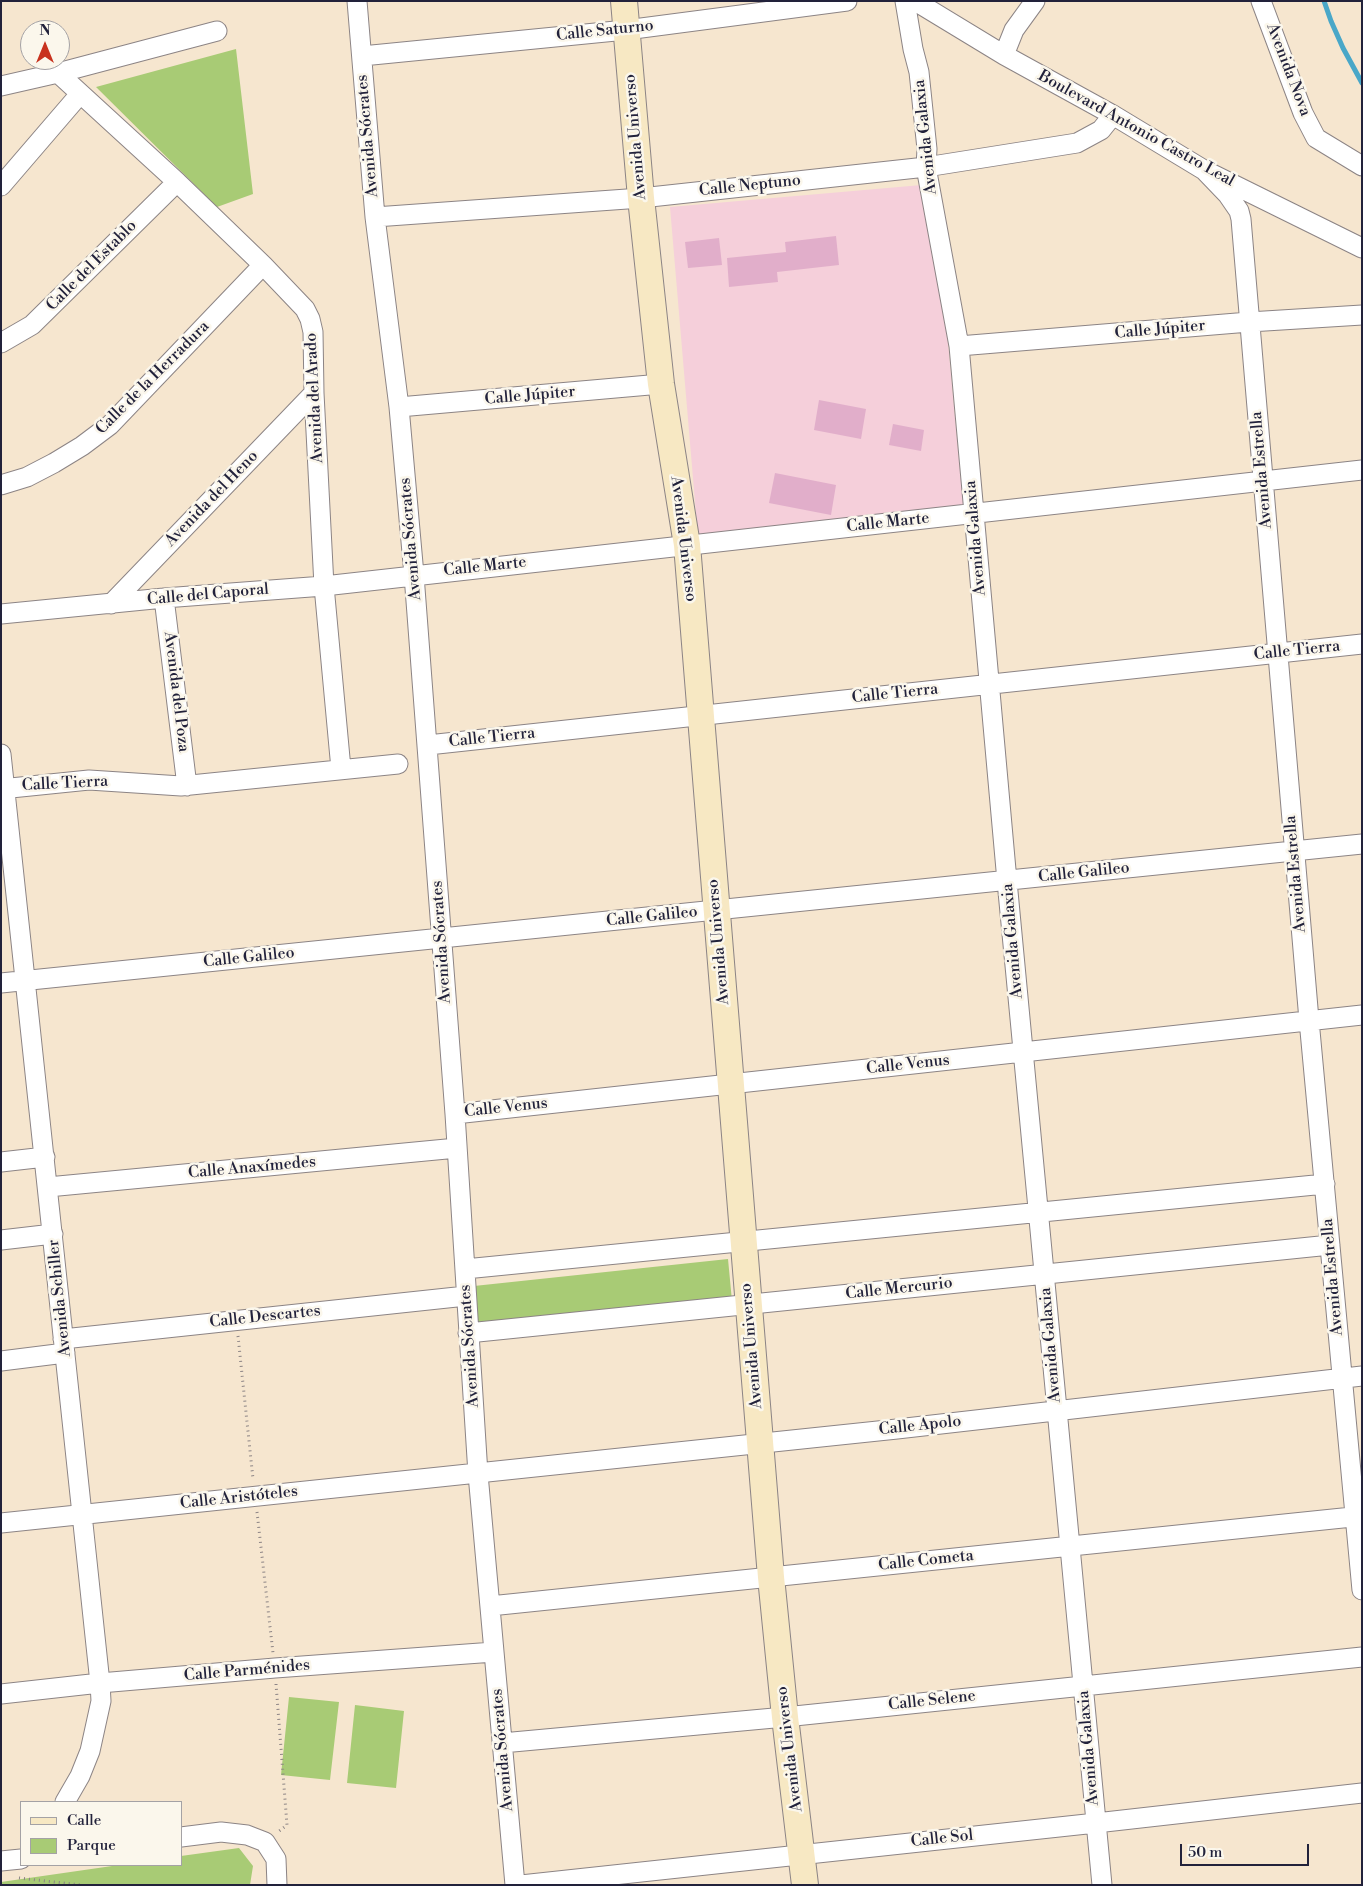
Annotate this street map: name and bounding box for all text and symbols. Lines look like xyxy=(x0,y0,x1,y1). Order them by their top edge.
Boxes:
street label: Calle Saturno xyxy=(555,16,655,46)
north arrow xyxy=(20,20,70,70)
street label: Avenida Nova xyxy=(1262,21,1314,119)
text: N xyxy=(39,22,51,40)
street label: Boulevard Antonio Castro Leal xyxy=(1034,67,1238,191)
street label: Avenida Universo xyxy=(621,73,651,201)
street label: Avenida Sócrates xyxy=(353,74,383,198)
street label: Avenida Galaxia xyxy=(910,79,942,195)
street label: Calle Neptuno xyxy=(698,171,802,201)
street label: Calle del Establo xyxy=(43,217,141,315)
street label: Calle Júpiter xyxy=(1114,316,1206,344)
street label: Calle de la Herradura xyxy=(92,317,214,439)
street label: Avenida del Arado xyxy=(302,332,328,464)
street label: Calle Júpiter xyxy=(484,382,576,410)
street label: Avenida Estrella xyxy=(1247,411,1277,529)
street label: Avenida del Heno xyxy=(161,447,263,551)
street label: Avenida Universo xyxy=(666,475,700,603)
street label: Avenida Sócrates xyxy=(396,477,426,601)
street label: Avenida Galaxia xyxy=(961,480,991,596)
street label: Calle Marte xyxy=(846,509,930,537)
street label: Calle Marte xyxy=(443,553,527,581)
street label: Calle del Caporal xyxy=(146,580,270,610)
street label: Avenida del Poza xyxy=(159,631,193,753)
street label: Calle Tierra xyxy=(1253,637,1341,665)
street label: Calle Tierra xyxy=(851,680,939,708)
street label: Calle Tierra xyxy=(448,724,536,752)
street label: Calle Tierra xyxy=(21,772,109,796)
street label: Avenida Estrella xyxy=(1281,815,1311,933)
street label: Calle Galileo xyxy=(1037,859,1131,887)
street label: Avenida Universo xyxy=(704,878,734,1006)
street label: Avenida Sócrates xyxy=(428,880,456,1004)
street label: Avenida Galaxia xyxy=(998,883,1028,999)
street label: Calle Galileo xyxy=(605,903,699,931)
street label: Calle Galileo xyxy=(202,944,296,972)
street label: Calle Venus xyxy=(865,1051,951,1079)
street label: Calle Venus xyxy=(463,1094,549,1122)
street label: Calle Anaxímedes xyxy=(187,1153,317,1183)
street label: Avenida Estrella xyxy=(1318,1218,1348,1336)
street label: Avenida Schiller xyxy=(44,1238,76,1358)
street label: Calle Mercurio xyxy=(844,1274,954,1304)
street label: Avenida Universo xyxy=(737,1282,767,1410)
street label: Avenida Sócrates xyxy=(456,1284,484,1408)
street label: Avenida Galaxia xyxy=(1036,1287,1066,1403)
street label: Calle Descartes xyxy=(208,1302,322,1332)
street label: Calle Apolo xyxy=(878,1412,962,1440)
street label: Calle Aristóteles xyxy=(179,1482,299,1514)
street label: Calle Cometa xyxy=(877,1546,975,1576)
street label: Calle Parménides xyxy=(183,1656,311,1686)
street label: Avenida Universo xyxy=(773,1685,807,1813)
street label: Calle Selene xyxy=(887,1687,977,1715)
street label: Avenida Sócrates xyxy=(488,1688,518,1812)
street label: Avenida Galaxia xyxy=(1074,1690,1104,1806)
legend xyxy=(20,1801,182,1866)
text: Calle xyxy=(67,1811,101,1830)
street label: Calle Sol xyxy=(910,1826,974,1852)
scale bar xyxy=(1183,1834,1312,1866)
text: Parque xyxy=(67,1836,116,1855)
text: 50 m xyxy=(1188,1843,1222,1862)

